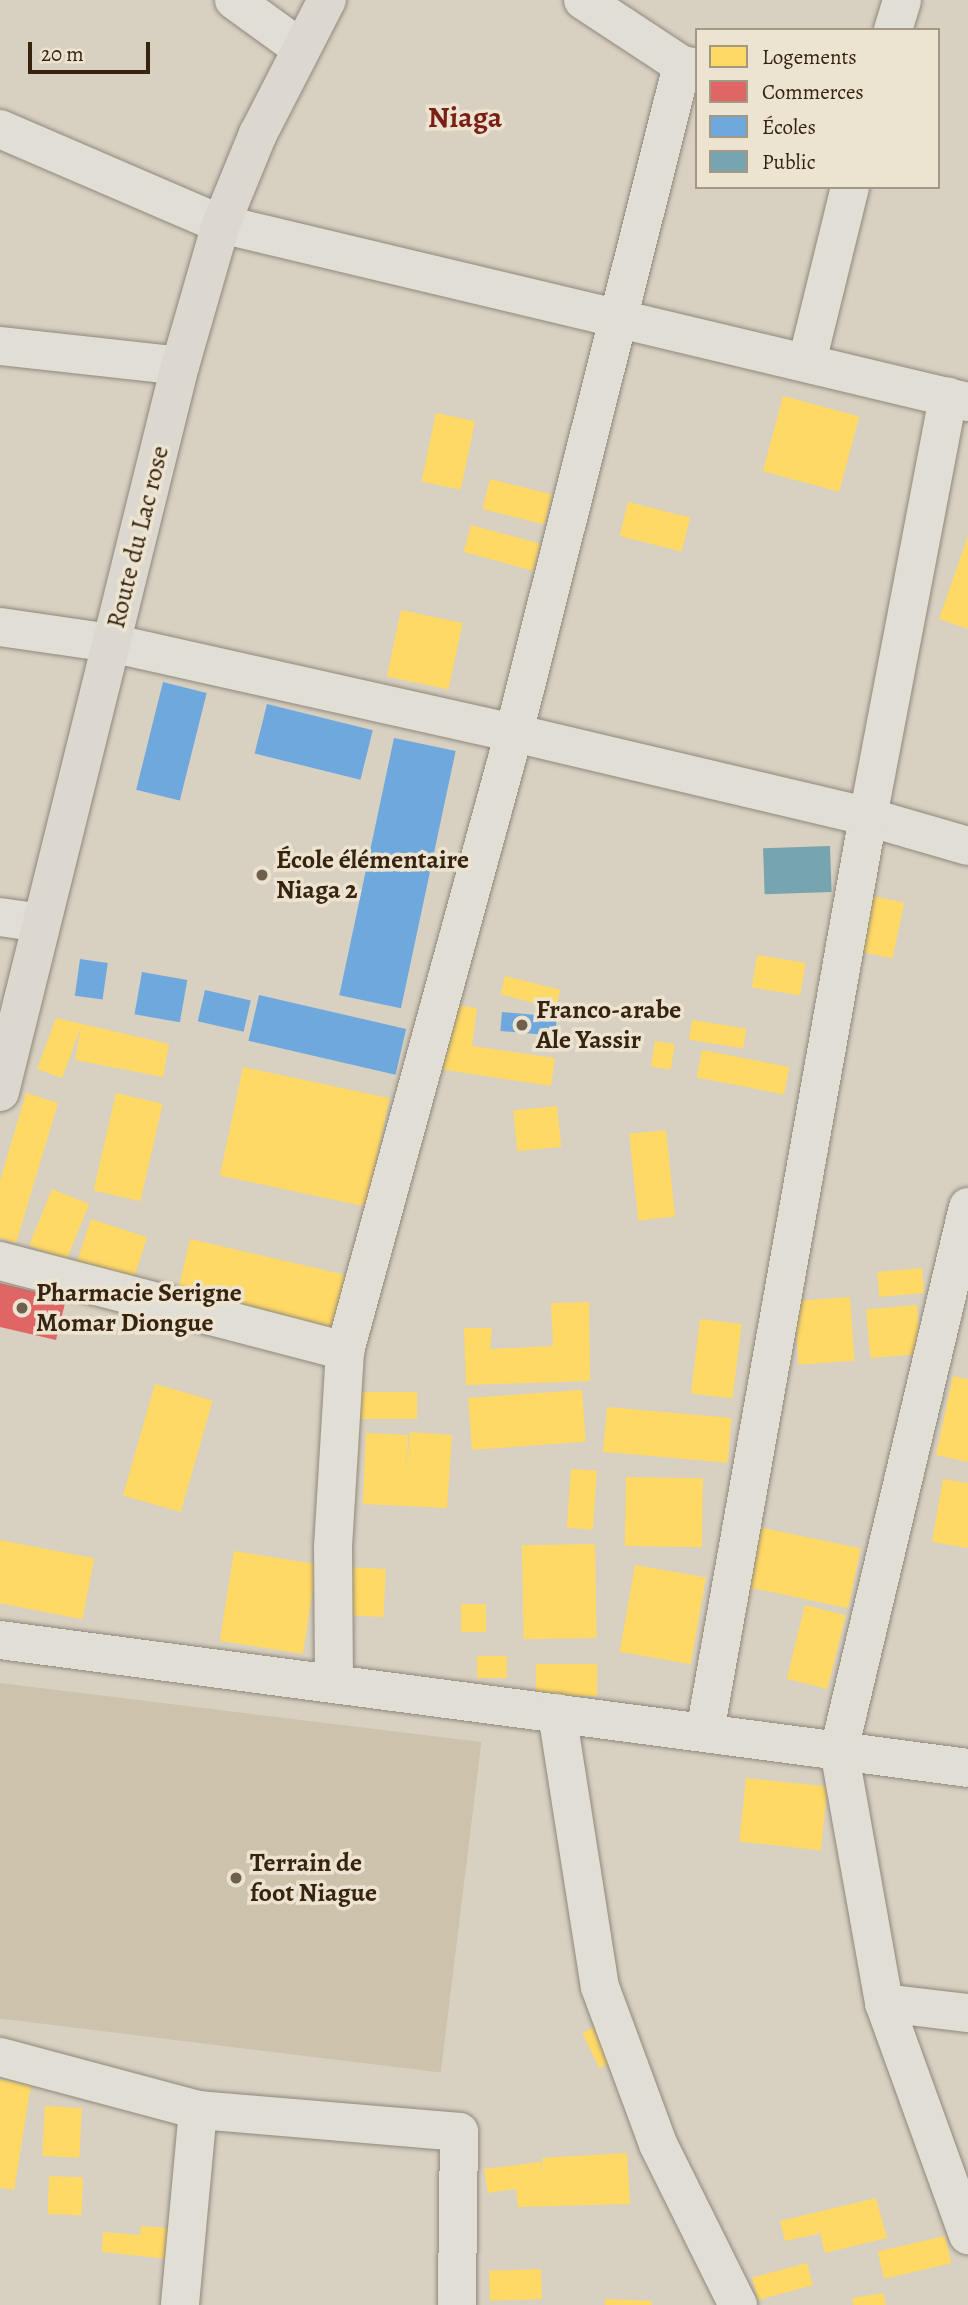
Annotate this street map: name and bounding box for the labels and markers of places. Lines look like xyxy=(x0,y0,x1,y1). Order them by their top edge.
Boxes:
place label: École élémentaire Niaga 2 xyxy=(276,844,469,906)
marker: École élémentaire Niaga 2 xyxy=(254,867,270,883)
place label: Franco-arabe Ale Yassir xyxy=(536,994,681,1056)
marker: Franco-arabe Ale Yassir xyxy=(514,1017,530,1033)
place label: Pharmacie Serigne Momar Diongue xyxy=(36,1277,242,1338)
marker: Pharmacie Serigne Momar Diongue xyxy=(14,1300,30,1316)
place label: Terrain de foot Niague xyxy=(250,1847,377,1909)
marker: Terrain de foot Niague xyxy=(228,1870,244,1886)

